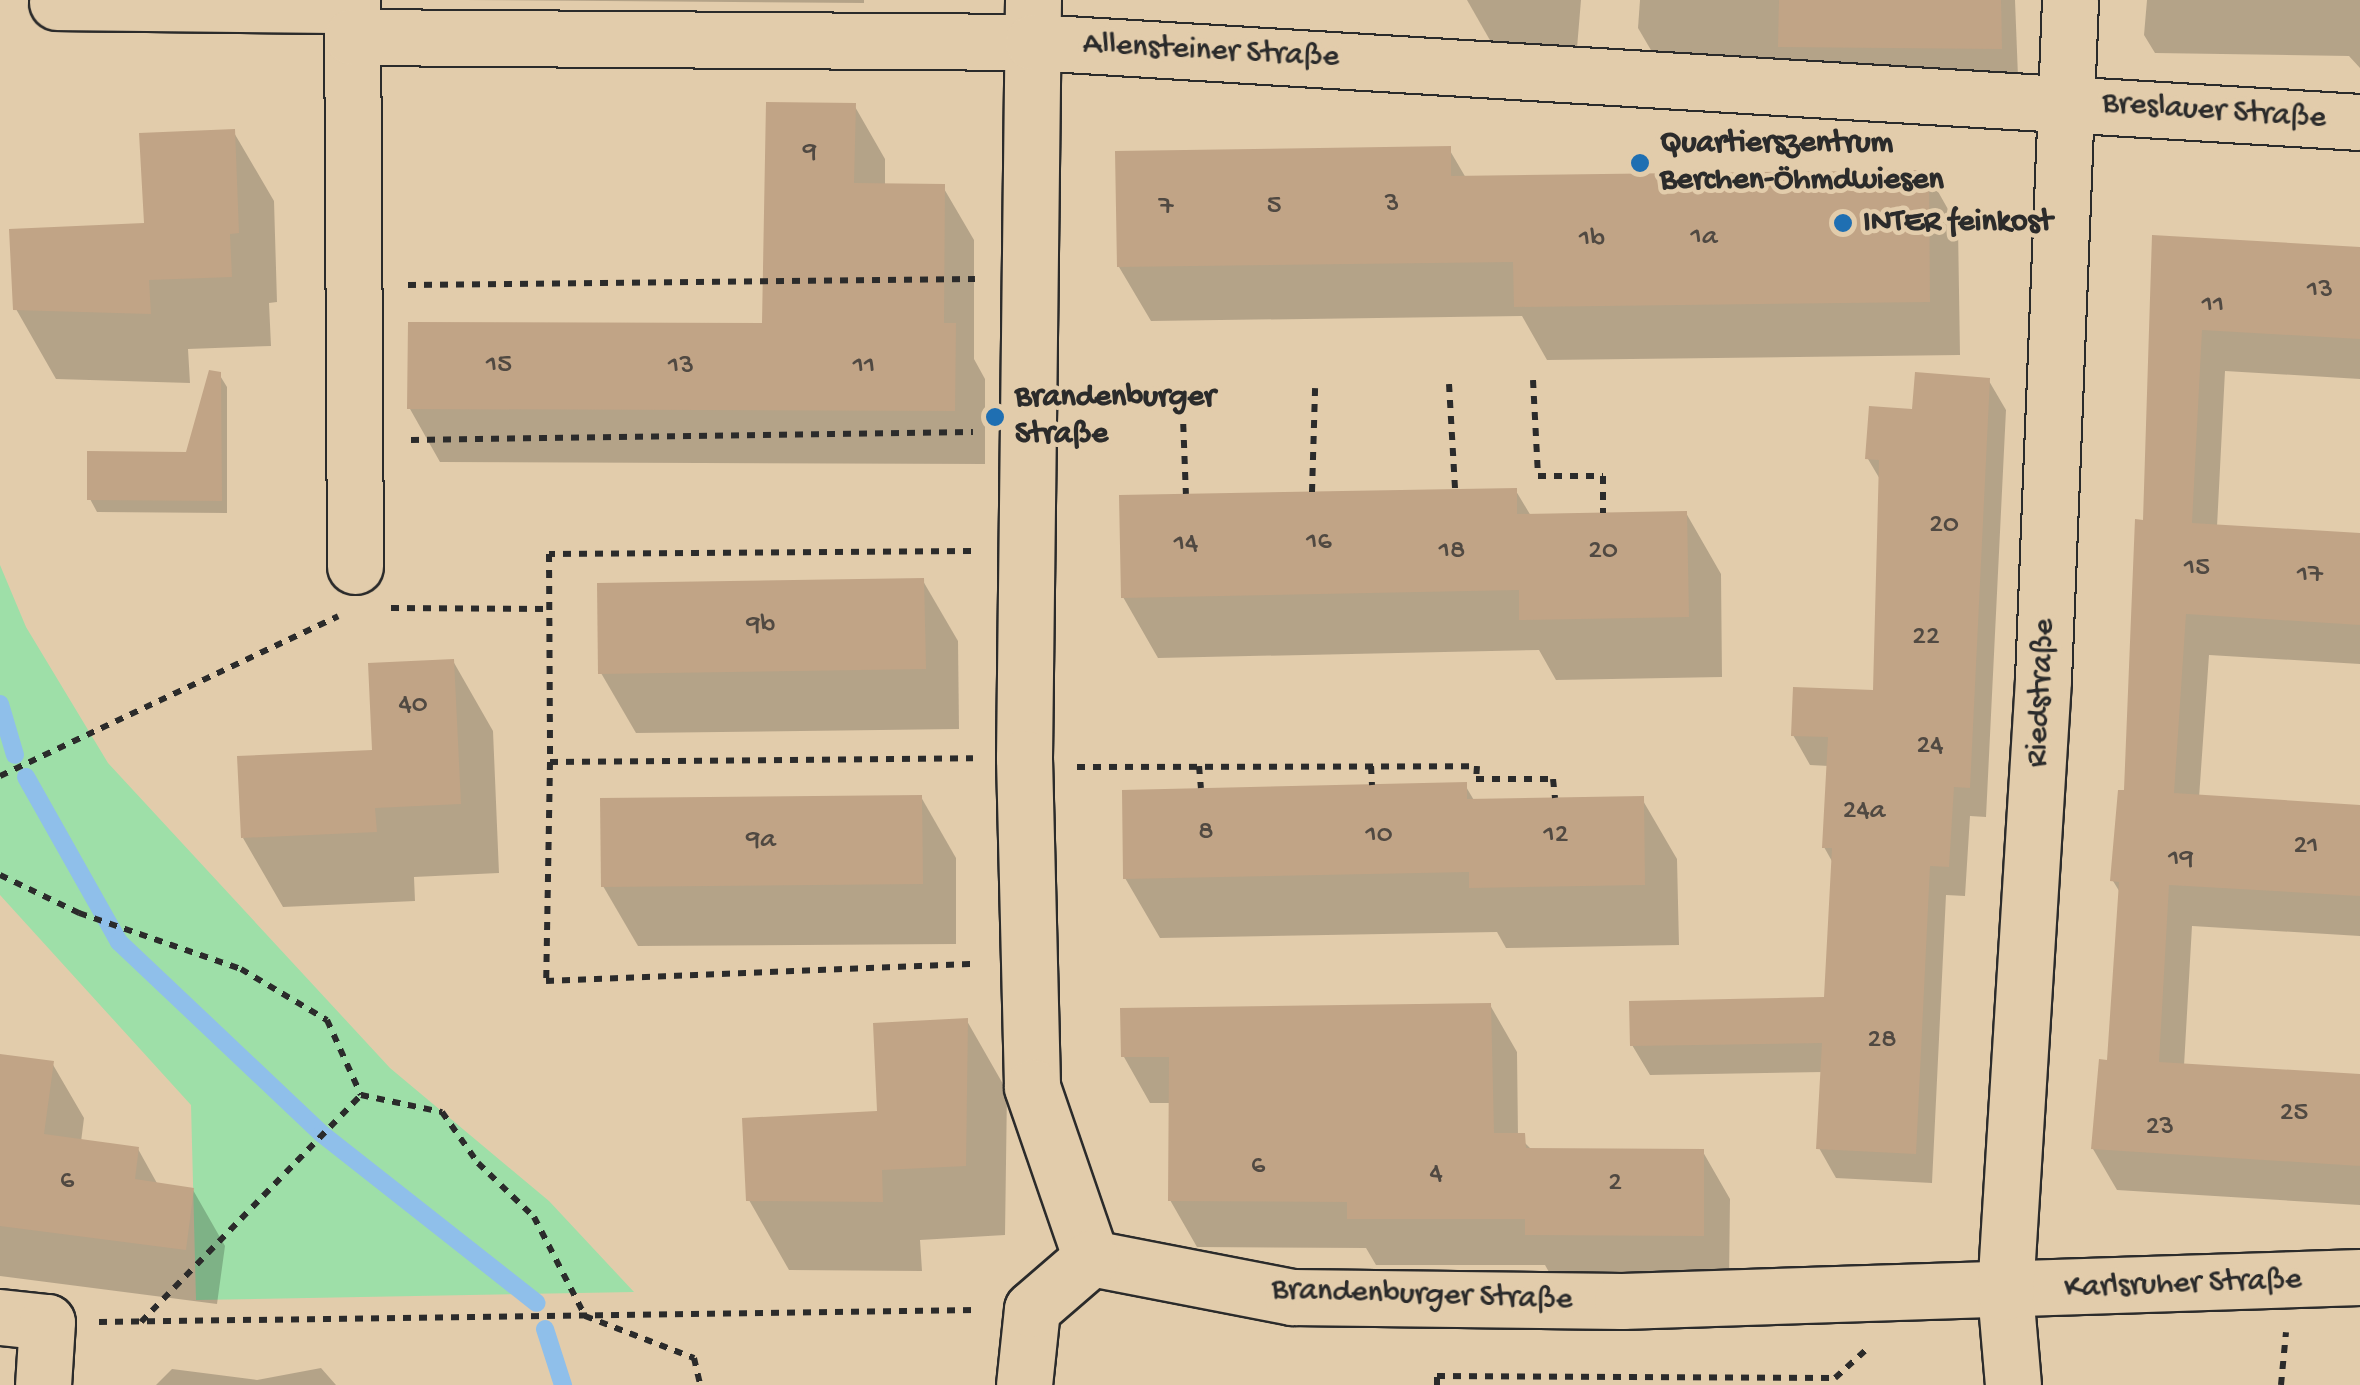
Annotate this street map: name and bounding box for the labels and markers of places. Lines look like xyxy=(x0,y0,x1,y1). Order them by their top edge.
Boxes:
place label: Quartierszentrum Berchen-Öhmdwiesen xyxy=(1660,126,1944,201)
marker: Quartierszentrum Berchen-Öhmdwiesen xyxy=(1629,152,1651,174)
place label: INTER feinkost xyxy=(1863,204,2052,242)
marker: INTER feinkost xyxy=(1832,212,1854,234)
place label: Brandenburger Straße xyxy=(1015,380,1215,455)
marker: Brandenburger Straße xyxy=(984,406,1006,428)

